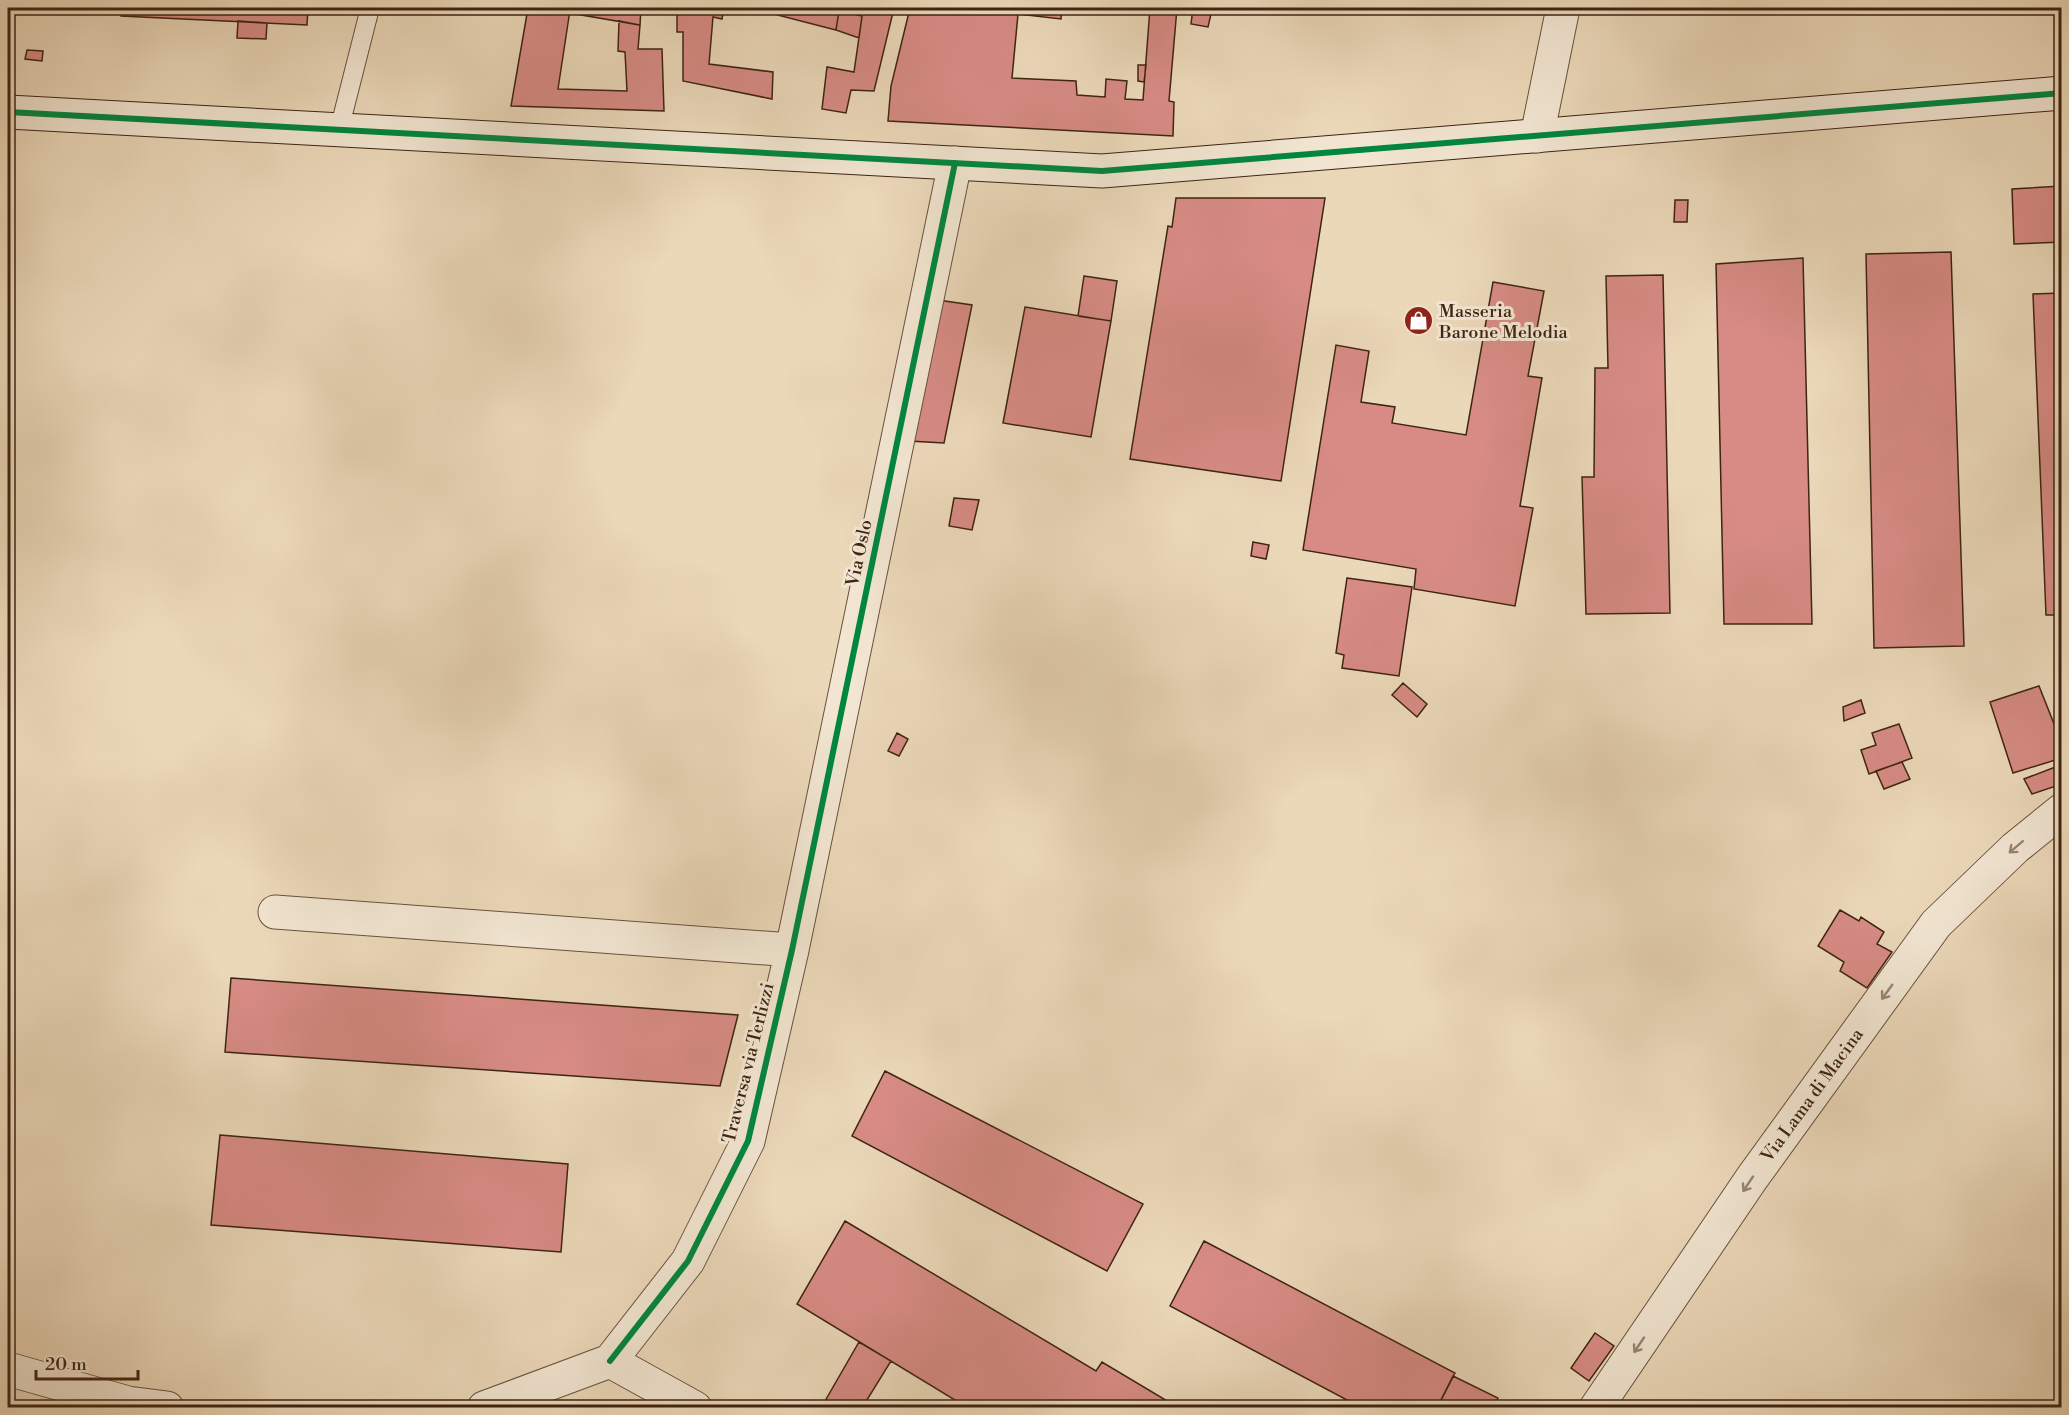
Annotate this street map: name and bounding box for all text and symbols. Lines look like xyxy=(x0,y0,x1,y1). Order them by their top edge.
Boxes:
place label: Masseria Barone Melodia xyxy=(1438,300,1569,344)
shop icon: Masseria Barone Melodia xyxy=(1402,305,1434,337)
street label: Via Oslo xyxy=(841,517,878,590)
one-way arrow xyxy=(2009,840,2024,854)
street label: Traversa via Terlizzi xyxy=(717,980,780,1146)
one-way arrow xyxy=(1881,983,1893,999)
street label: Via Lama di Macina xyxy=(1755,1023,1869,1168)
one-way arrow xyxy=(1742,1175,1754,1191)
one-way arrow xyxy=(1633,1337,1645,1353)
scale bar xyxy=(36,1343,138,1381)
text: 20 m xyxy=(45,1353,87,1376)

